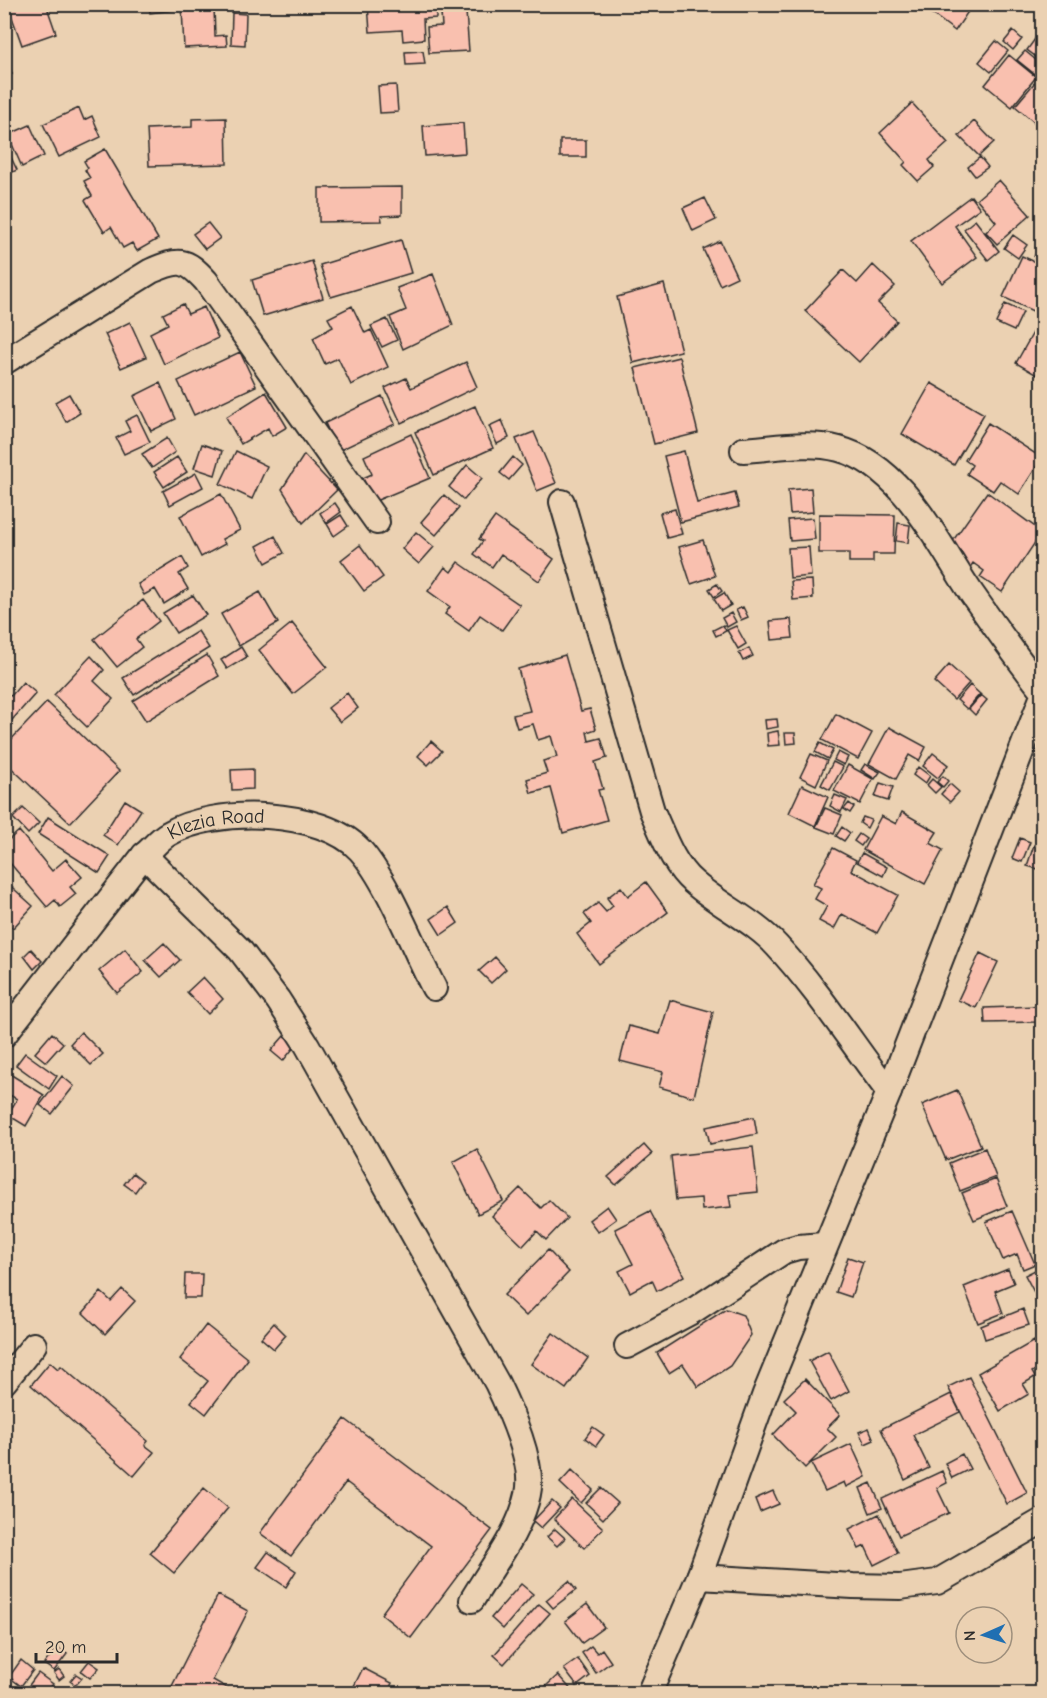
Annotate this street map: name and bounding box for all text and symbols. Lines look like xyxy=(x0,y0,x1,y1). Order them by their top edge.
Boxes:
street label: Klezia Road xyxy=(163,804,265,844)
north arrow xyxy=(954,1605,1014,1665)
scale bar xyxy=(36,1626,117,1664)
text: N xyxy=(961,1630,979,1641)
text: 20 m xyxy=(45,1637,86,1658)

